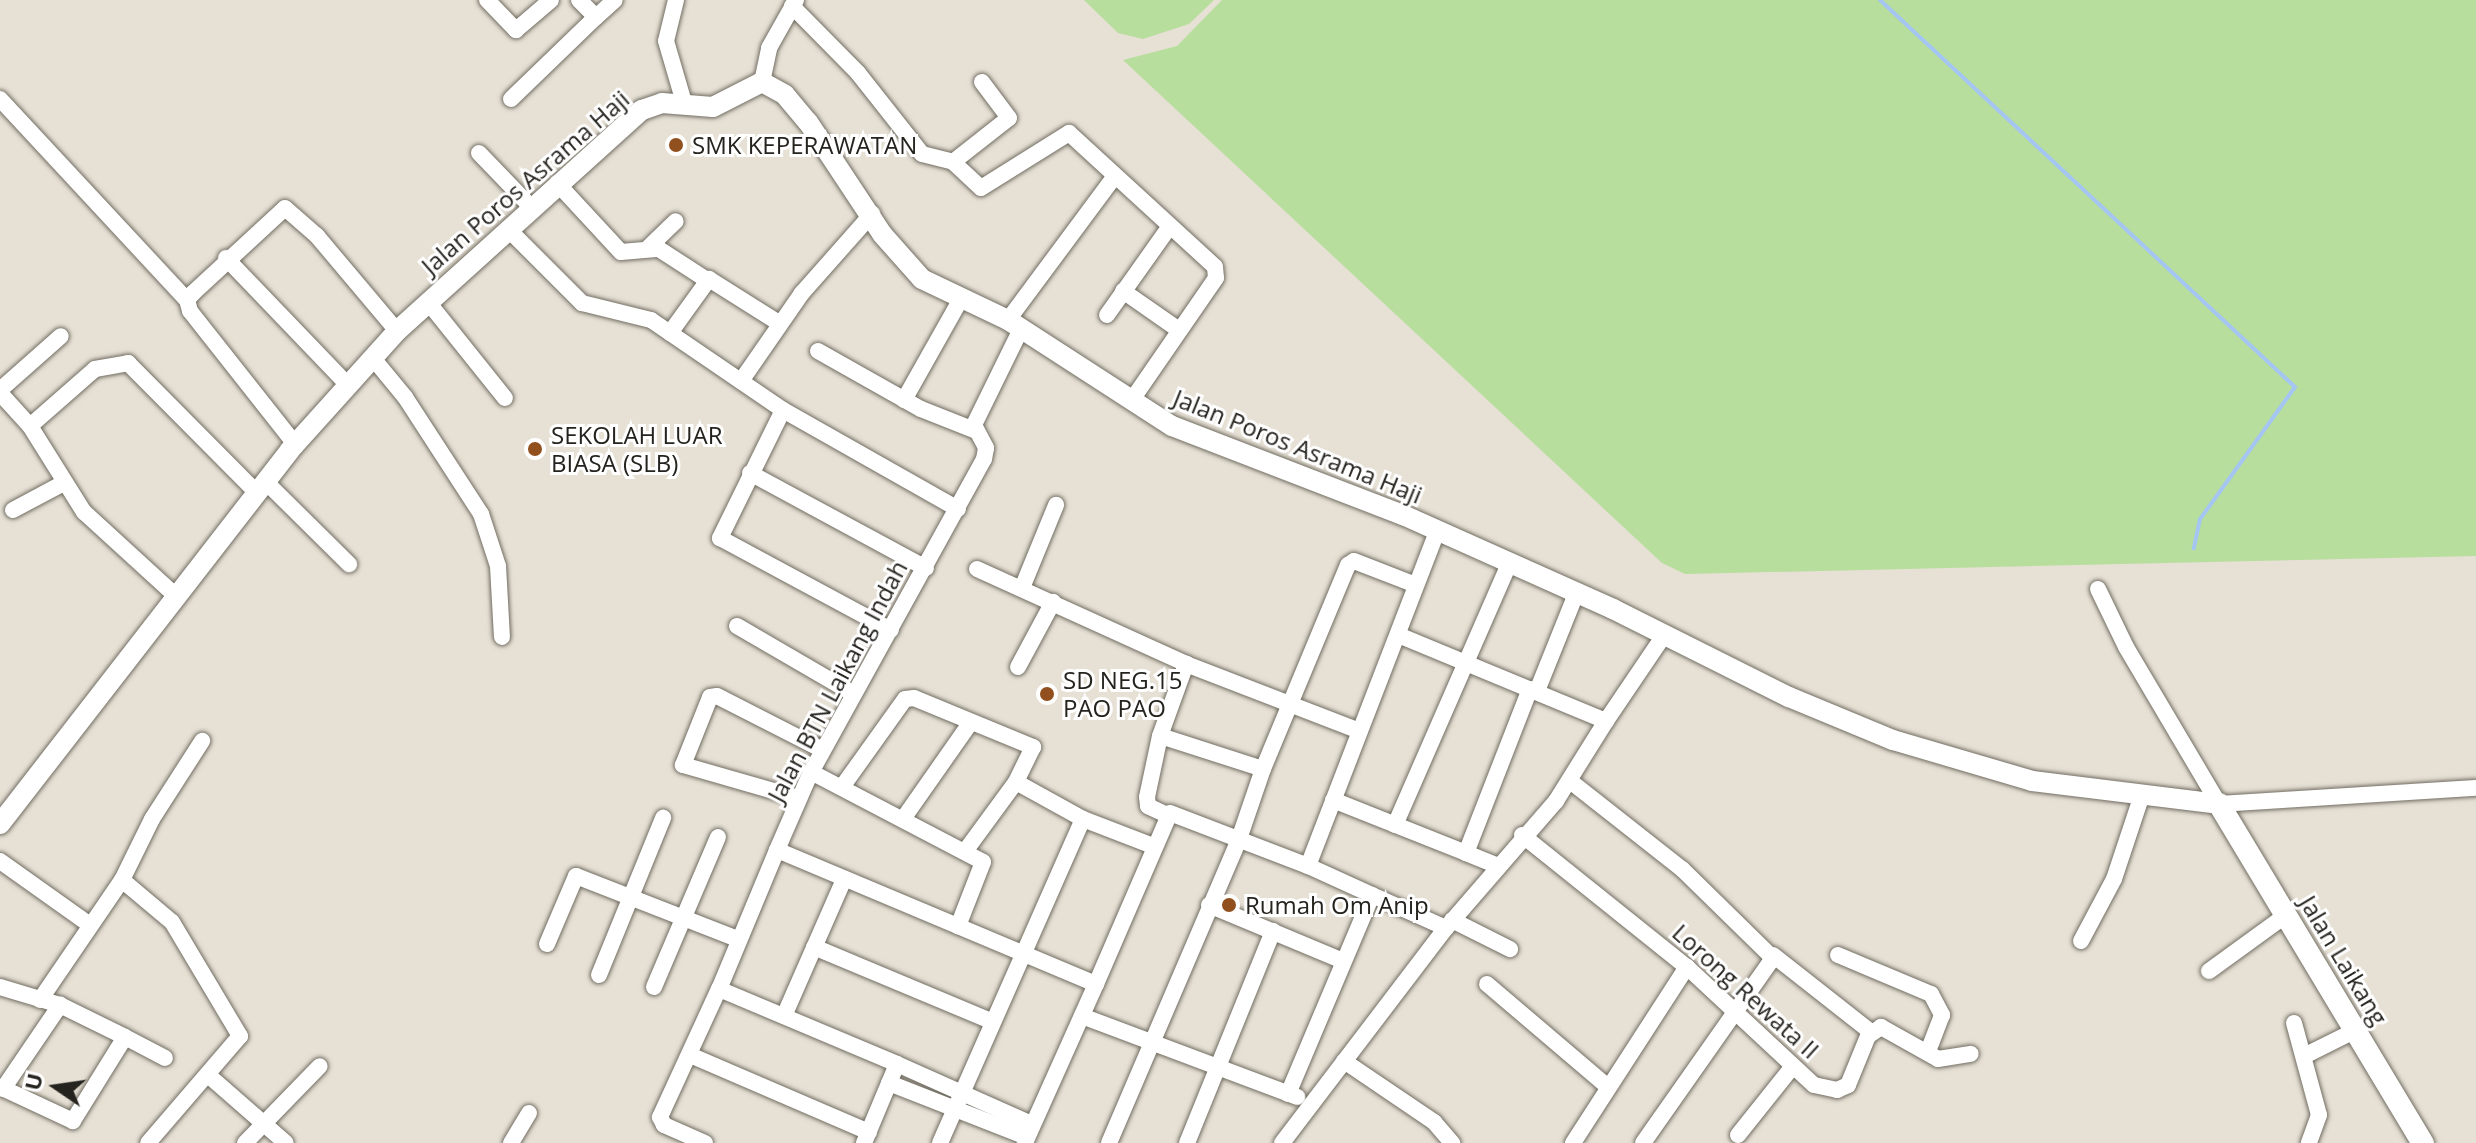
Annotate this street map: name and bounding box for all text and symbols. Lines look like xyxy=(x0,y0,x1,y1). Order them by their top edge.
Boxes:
street label: Jalan Poros Asrama Haji xyxy=(415,84,635,280)
place label: SMK KEPERAWATAN xyxy=(692,131,917,159)
marker: SMK KEPERAWATAN xyxy=(667,136,685,154)
street label: Jalan Poros Asrama Haji xyxy=(1169,383,1427,509)
place label: SEKOLAH LUAR BIASA (SLB) xyxy=(551,421,723,477)
marker: SEKOLAH LUAR BIASA (SLB) xyxy=(526,440,544,458)
street label: Jalan BTN Laikang Indah xyxy=(761,555,913,807)
place label: SD NEG.15 PAO PAO xyxy=(1063,666,1182,722)
marker: SD NEG.15 PAO PAO xyxy=(1038,685,1056,703)
street label: Jalan Laikang xyxy=(2294,890,2394,1030)
place label: Rumah Om Anip xyxy=(1245,891,1429,919)
marker: Rumah Om Anip xyxy=(1220,896,1238,914)
street label: Lorong Rewata II xyxy=(1667,918,1825,1064)
north arrow xyxy=(16,1047,96,1127)
text: U xyxy=(16,1070,49,1093)

